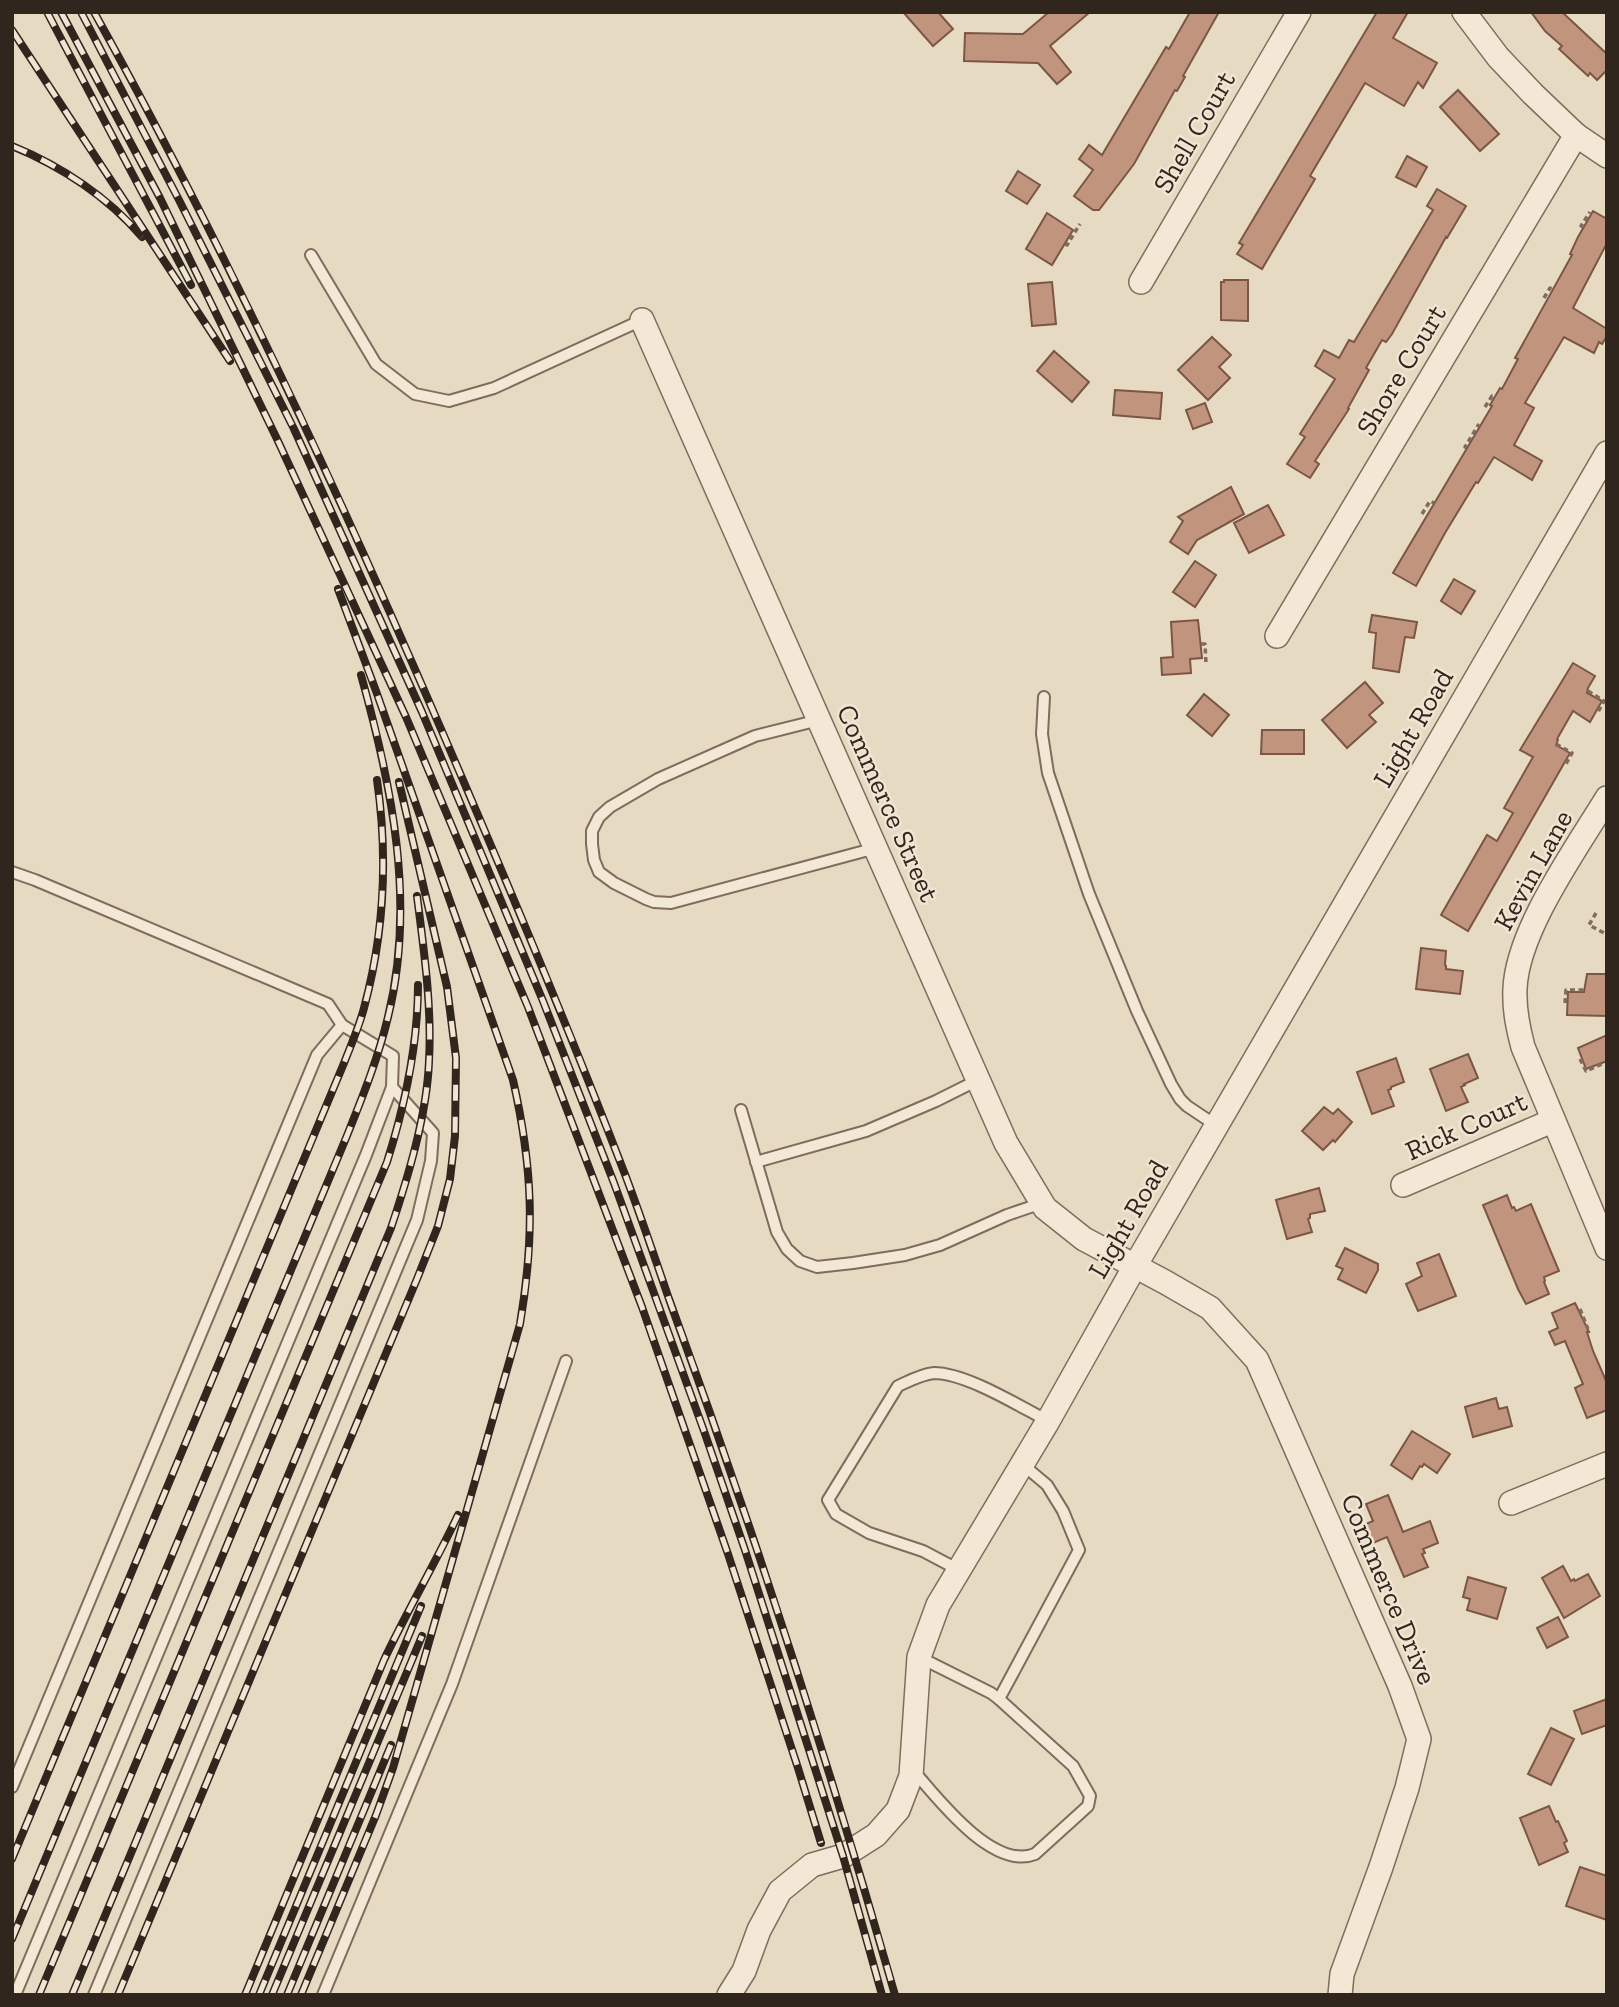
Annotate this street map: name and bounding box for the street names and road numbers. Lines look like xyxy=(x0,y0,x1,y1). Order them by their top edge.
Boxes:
street label: Shell Court xyxy=(1146,65,1242,199)
street label: Shore Court xyxy=(1349,298,1453,441)
street label: Light Road xyxy=(1366,663,1460,793)
street label: Commerce Street xyxy=(830,699,946,907)
street label: Kevin Lane xyxy=(1486,804,1580,936)
street label: Rick Court xyxy=(1400,1084,1532,1167)
street label: Light Road xyxy=(1081,1154,1175,1284)
street label: Commerce Drive xyxy=(1334,1489,1444,1689)

